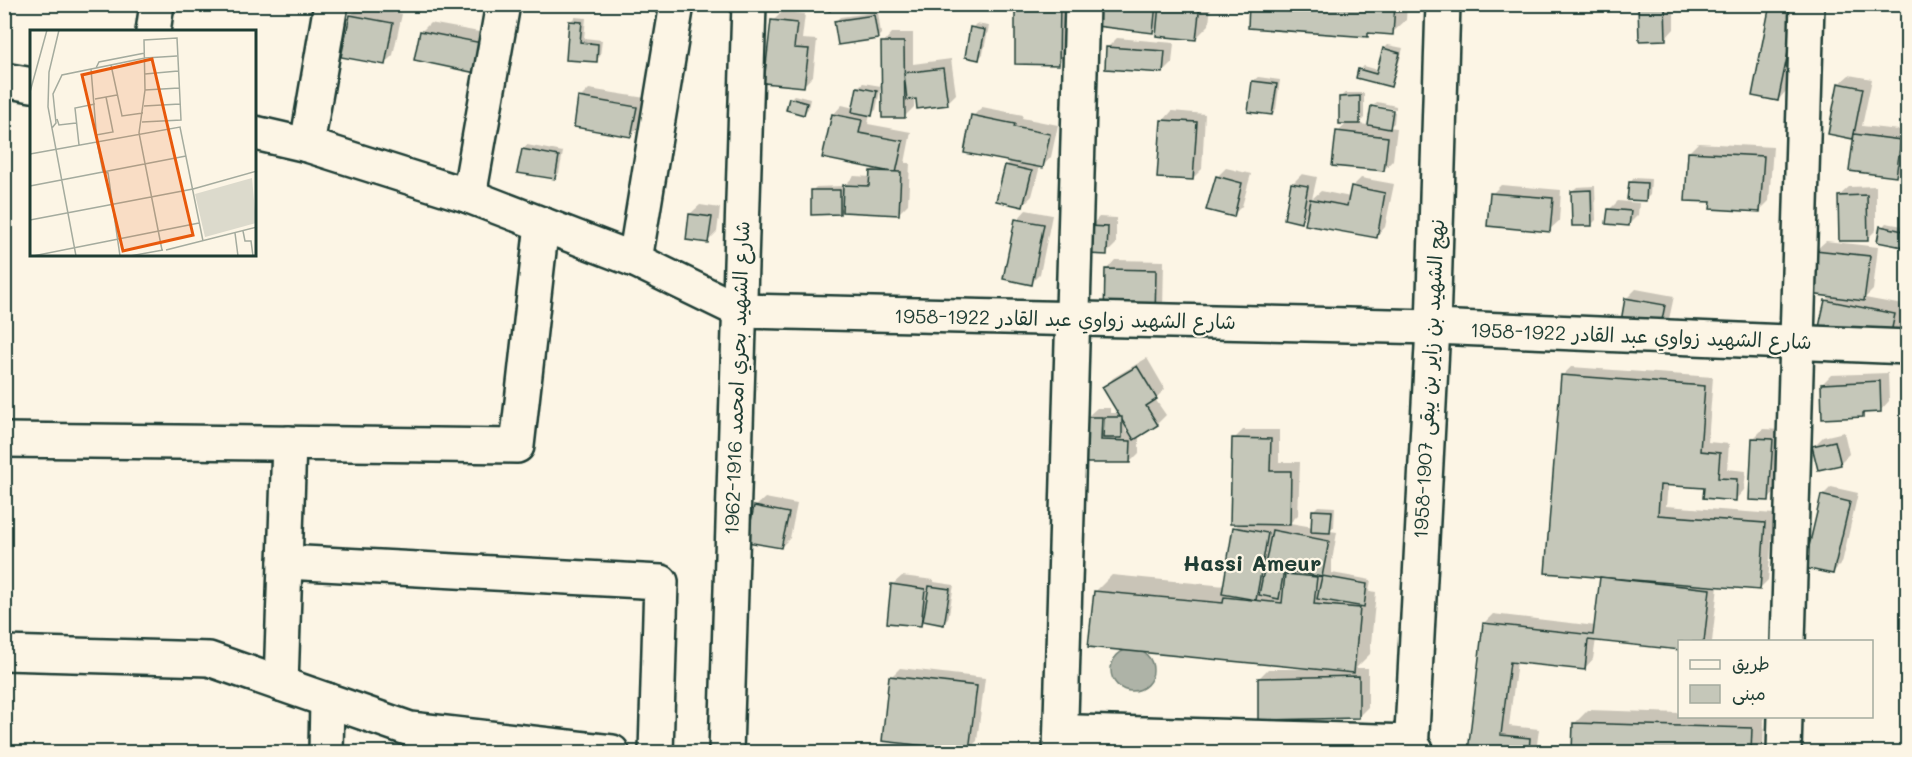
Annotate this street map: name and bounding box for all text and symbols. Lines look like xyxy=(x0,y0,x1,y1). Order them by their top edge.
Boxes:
inset map xyxy=(30,30,256,256)
street label: نهج الشهيد بن زاير بن يبقى 1907-1958 xyxy=(1407,218,1451,540)
street label: شارع الشهيد بحري امحمد 1916-1962 xyxy=(718,221,757,535)
street label: شارع الشهيد زواوي عبد القادر 1922-1958 xyxy=(894,302,1236,337)
street label: شارع الشهيد زواوي عبد القادر 1922-1958 xyxy=(1470,316,1812,357)
district label: Hassi Ameur xyxy=(1183,548,1321,577)
legend xyxy=(1678,640,1873,718)
text: طريق xyxy=(1732,651,1770,675)
text: مبنى xyxy=(1732,681,1766,705)

